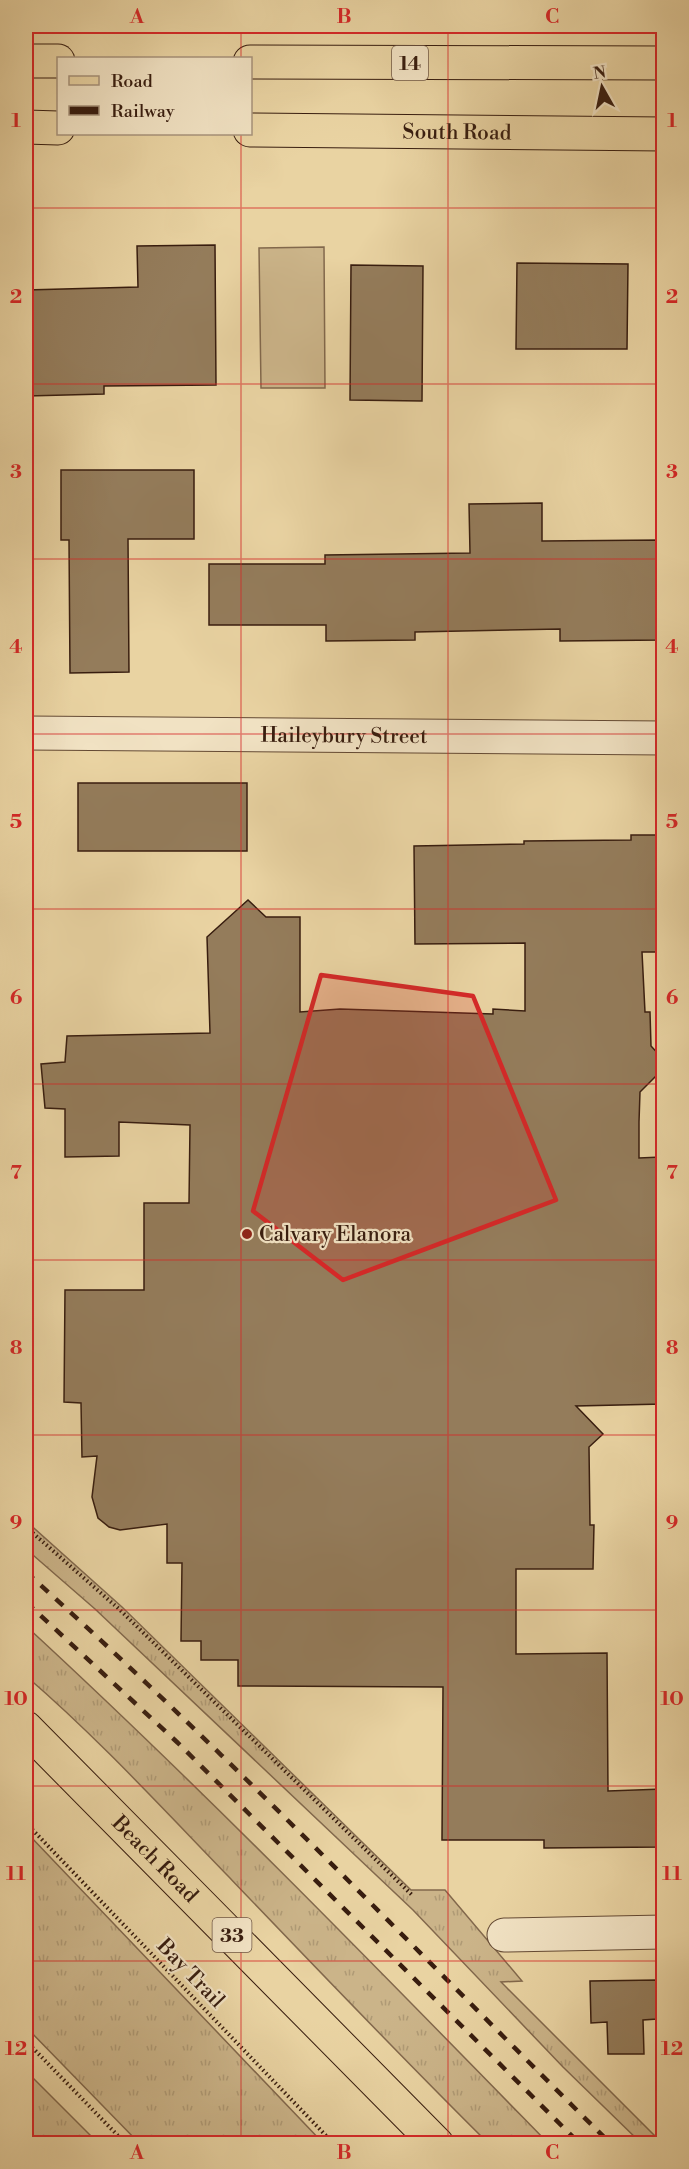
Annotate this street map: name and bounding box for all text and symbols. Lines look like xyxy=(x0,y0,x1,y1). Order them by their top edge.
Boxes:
text: A xyxy=(129,5,145,30)
text: B xyxy=(336,5,352,30)
text: C xyxy=(545,5,559,30)
road number: 14 xyxy=(392,46,428,80)
legend xyxy=(57,57,252,135)
north arrow xyxy=(572,57,632,117)
text: N xyxy=(592,62,608,84)
text: Road xyxy=(111,70,154,93)
text: Railway xyxy=(111,100,175,123)
text: 1 xyxy=(11,109,21,134)
text: 1 xyxy=(667,109,677,134)
street label: South Road xyxy=(402,119,512,147)
text: 2 xyxy=(10,285,22,310)
text: 2 xyxy=(666,285,678,310)
text: 3 xyxy=(10,460,22,485)
text: 3 xyxy=(666,460,678,485)
text: 4 xyxy=(9,635,23,660)
text: 4 xyxy=(665,635,679,660)
street label: Haileybury Street xyxy=(260,723,428,750)
text: 5 xyxy=(10,810,22,835)
text: 5 xyxy=(666,810,678,835)
text: 6 xyxy=(10,986,23,1011)
text: 6 xyxy=(666,986,679,1011)
text: 7 xyxy=(10,1161,22,1186)
text: 7 xyxy=(666,1161,678,1186)
place label: Calvary Elanora xyxy=(259,1222,411,1248)
marker: Calvary Elanora xyxy=(240,1227,254,1241)
text: 8 xyxy=(10,1336,23,1361)
text: 8 xyxy=(666,1336,679,1361)
text: 9 xyxy=(10,1511,22,1536)
text: 9 xyxy=(666,1511,678,1536)
text: 10 xyxy=(4,1687,28,1712)
text: 10 xyxy=(660,1687,684,1712)
street label: Beach Road xyxy=(105,1810,203,1909)
text: 11 xyxy=(6,1862,26,1887)
text: 11 xyxy=(662,1862,682,1887)
road number: 33 xyxy=(212,1918,252,1952)
street label: Bay Trail xyxy=(150,1933,230,2014)
text: 12 xyxy=(5,2037,27,2062)
text: 12 xyxy=(661,2037,683,2062)
text: A xyxy=(129,2141,145,2166)
text: B xyxy=(336,2141,352,2166)
text: C xyxy=(545,2141,559,2166)

